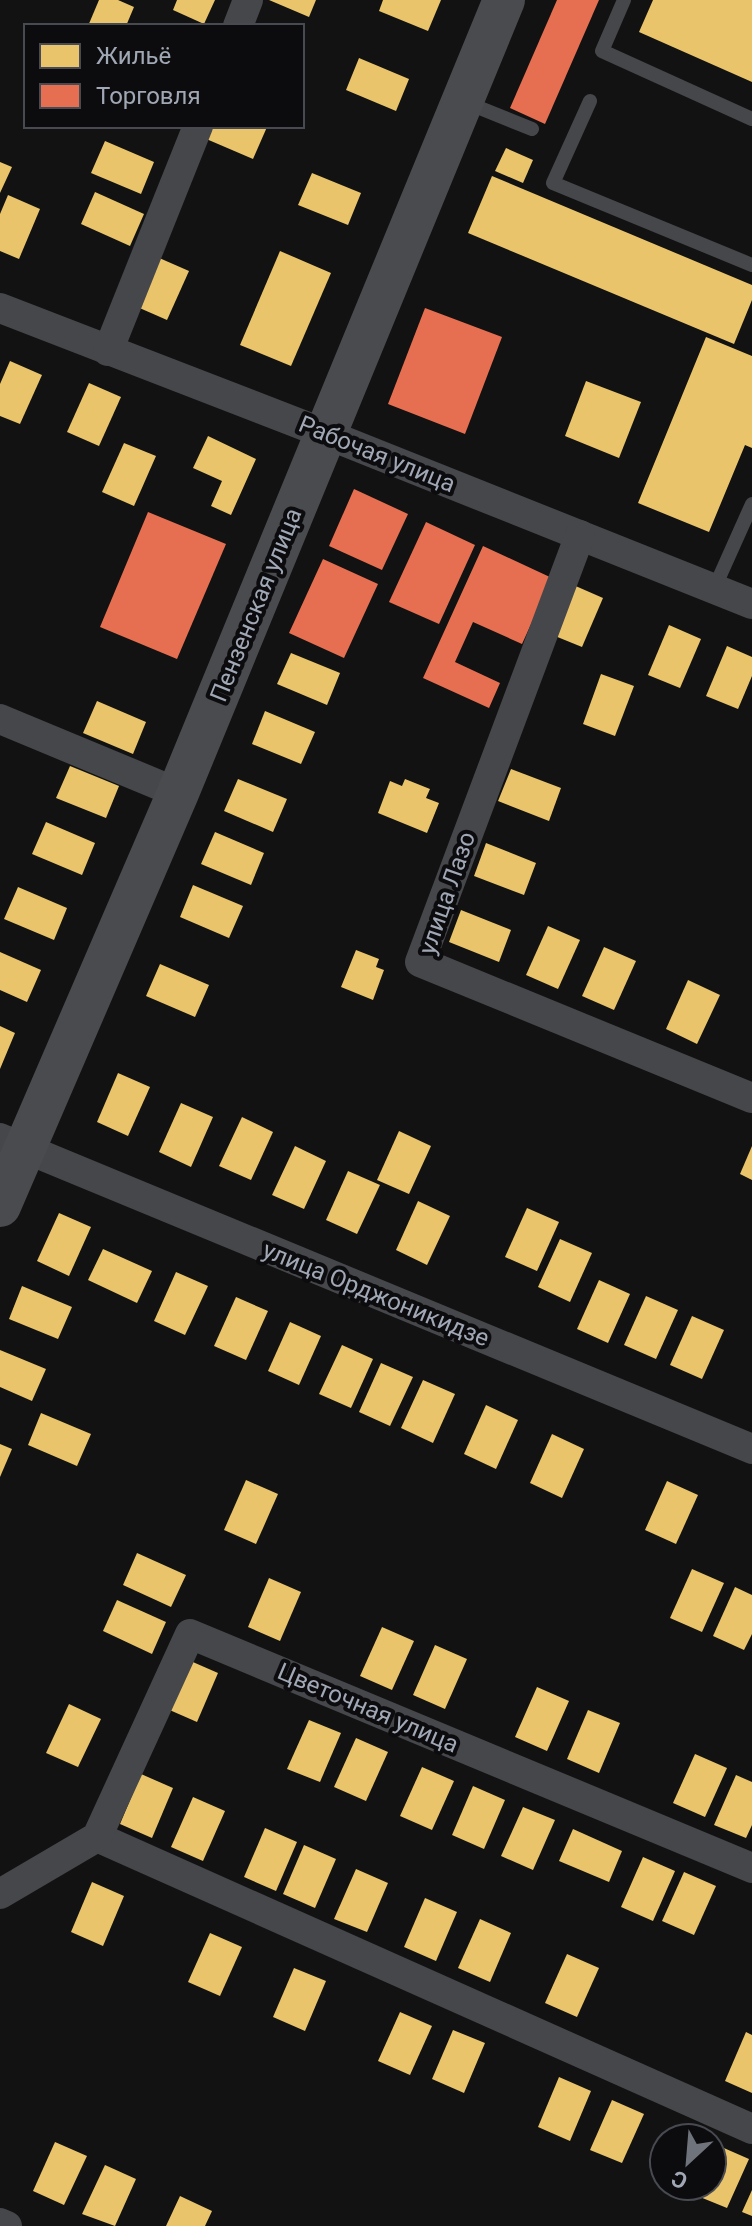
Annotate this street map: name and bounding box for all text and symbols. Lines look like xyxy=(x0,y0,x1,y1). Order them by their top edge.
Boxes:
legend xyxy=(24,24,304,128)
text: Жильё xyxy=(96,42,171,70)
text: Торговля xyxy=(96,82,201,110)
street label: Рабочая улица xyxy=(295,410,459,498)
street label: Пензенская улица xyxy=(204,504,308,706)
street label: улица Лазо xyxy=(413,828,481,958)
street label: улица Орджоникидзе xyxy=(259,1236,493,1352)
street label: Цветочная улица xyxy=(273,1657,463,1759)
north arrow xyxy=(648,2122,728,2202)
text: С xyxy=(667,2165,691,2194)

